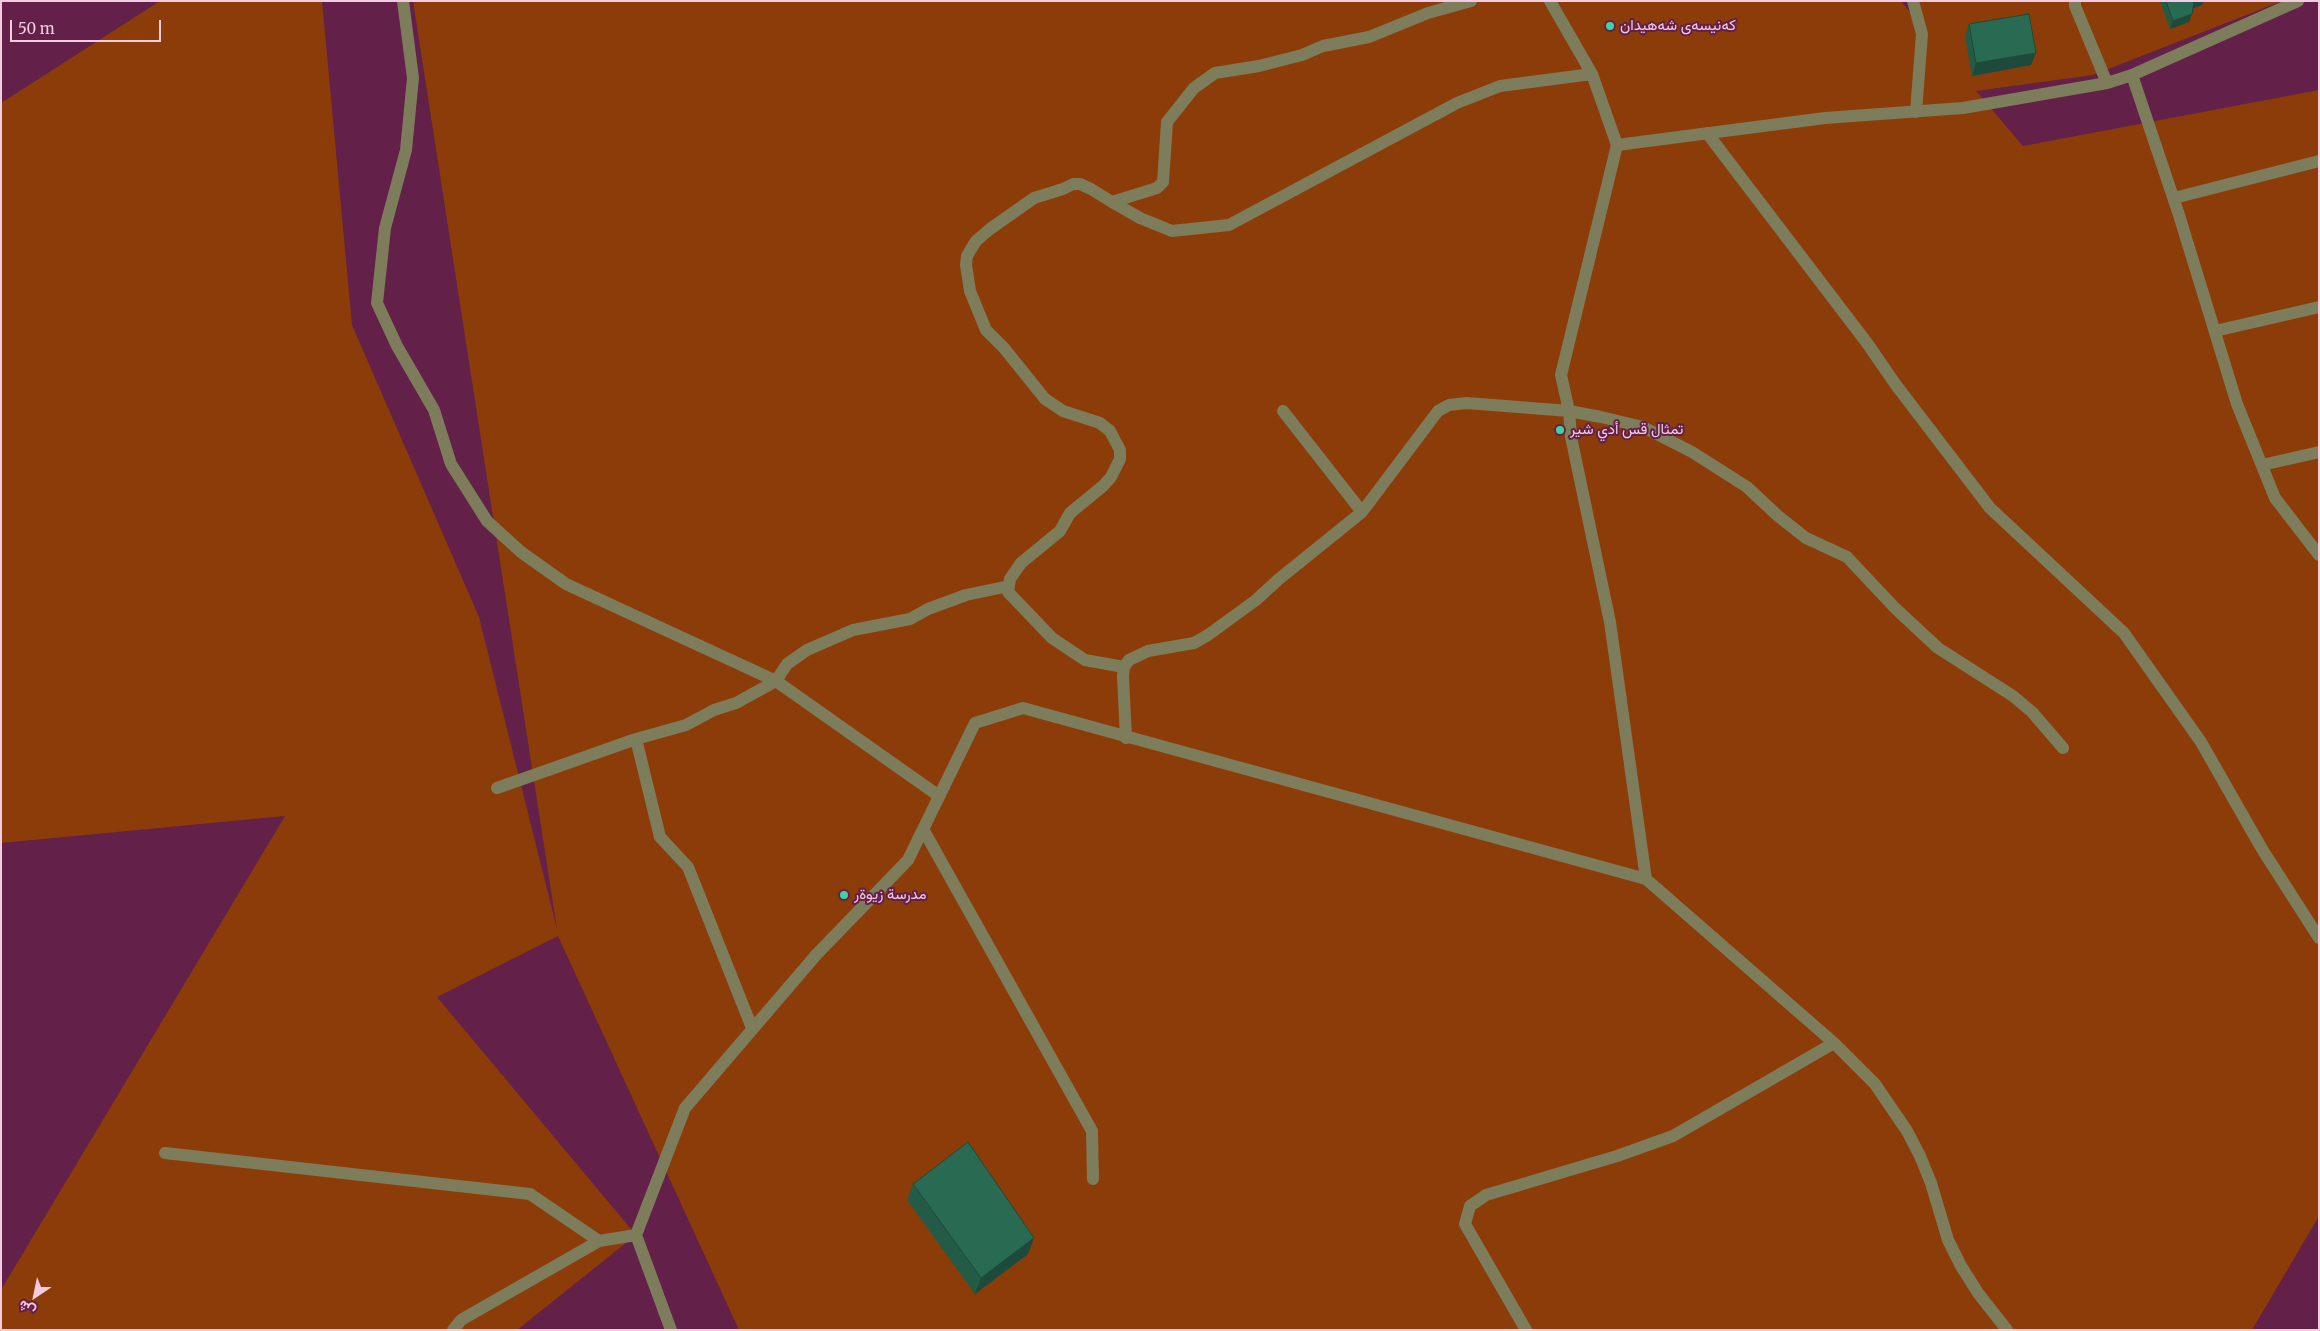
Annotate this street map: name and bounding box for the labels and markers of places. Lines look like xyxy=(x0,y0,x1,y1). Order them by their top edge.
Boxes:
place label: کەنیسەی شەهیدان xyxy=(1620,17,1736,35)
marker: کەنیسەی شەهیدان xyxy=(1604,20,1616,32)
place label: تمثال قس أدي شير xyxy=(1570,421,1683,439)
marker: تمثال قس أدي شير xyxy=(1554,424,1566,436)
place label: مدرسة زيوةر xyxy=(854,886,927,904)
marker: مدرسة زيوةر xyxy=(838,889,850,901)

